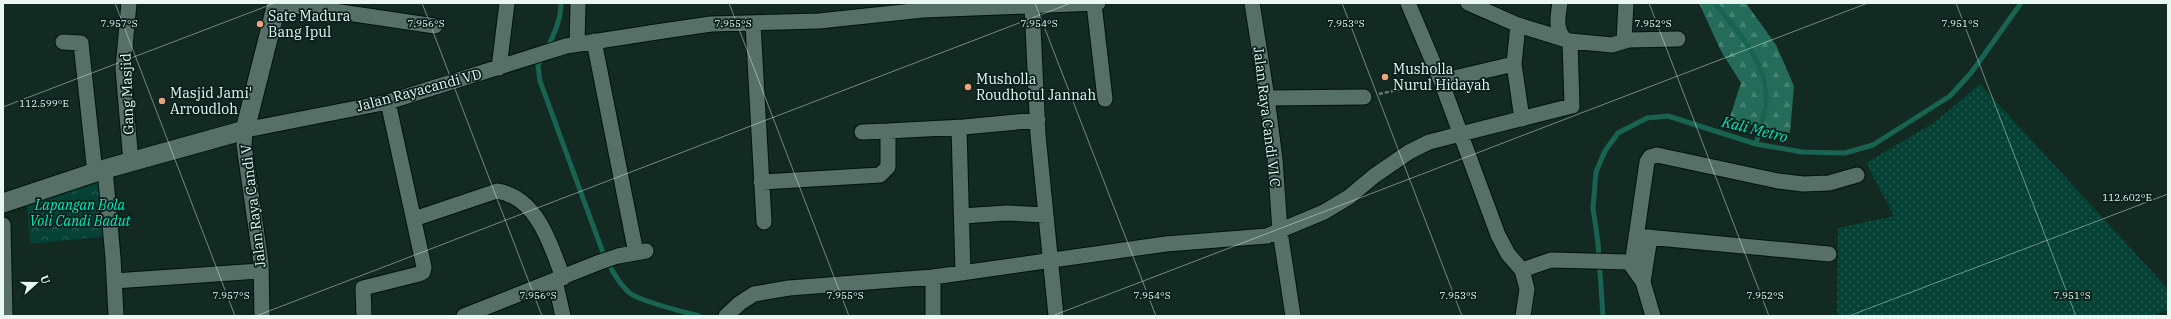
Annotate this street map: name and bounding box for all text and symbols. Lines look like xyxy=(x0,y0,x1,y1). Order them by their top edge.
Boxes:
place label: Sate Madura Bang Ipul xyxy=(268,7,351,41)
text: 7.957°S xyxy=(100,17,138,30)
text: 7.956°S xyxy=(407,17,445,30)
text: 7.955°S xyxy=(714,17,752,30)
text: 7.954°S xyxy=(1020,17,1058,30)
text: 7.953°S xyxy=(1327,17,1365,30)
text: 7.952°S xyxy=(1634,17,1672,30)
text: 7.951°S xyxy=(1941,17,1979,30)
marker: Sate Madura Bang Ipul xyxy=(255,19,265,29)
street label: Jalan Raya Candi VI C xyxy=(1249,46,1285,188)
street label: Gang Masjid xyxy=(117,52,137,135)
place label: Musholla Nurul Hidayah xyxy=(1393,60,1491,94)
street label: Jalan Rayacandi VD xyxy=(354,65,484,115)
place label: Musholla Roudhotul Jannah xyxy=(976,70,1096,104)
marker: Musholla Nurul Hidayah xyxy=(1380,72,1390,82)
marker: Musholla Roudhotul Jannah xyxy=(963,82,973,92)
place label: Masjid Jami' Arroudloh xyxy=(170,84,252,118)
marker: Masjid Jami' Arroudloh xyxy=(157,96,167,106)
text: 112.599°E xyxy=(19,97,69,110)
water label: Kali Metro xyxy=(1719,111,1790,146)
street label: Jalan Raya Candi V xyxy=(237,143,269,269)
text: 112.602°E xyxy=(2102,191,2152,204)
park label: Lapangan Bola Voli Candi Badut xyxy=(30,196,132,230)
north arrow xyxy=(16,263,56,303)
text: U xyxy=(37,273,54,286)
text: 7.957°S xyxy=(212,289,250,302)
text: 7.956°S xyxy=(519,289,557,302)
text: 7.955°S xyxy=(826,289,864,302)
text: 7.954°S xyxy=(1133,289,1171,302)
text: 7.953°S xyxy=(1439,289,1477,302)
text: 7.952°S xyxy=(1746,289,1784,302)
text: 7.951°S xyxy=(2053,289,2091,302)

